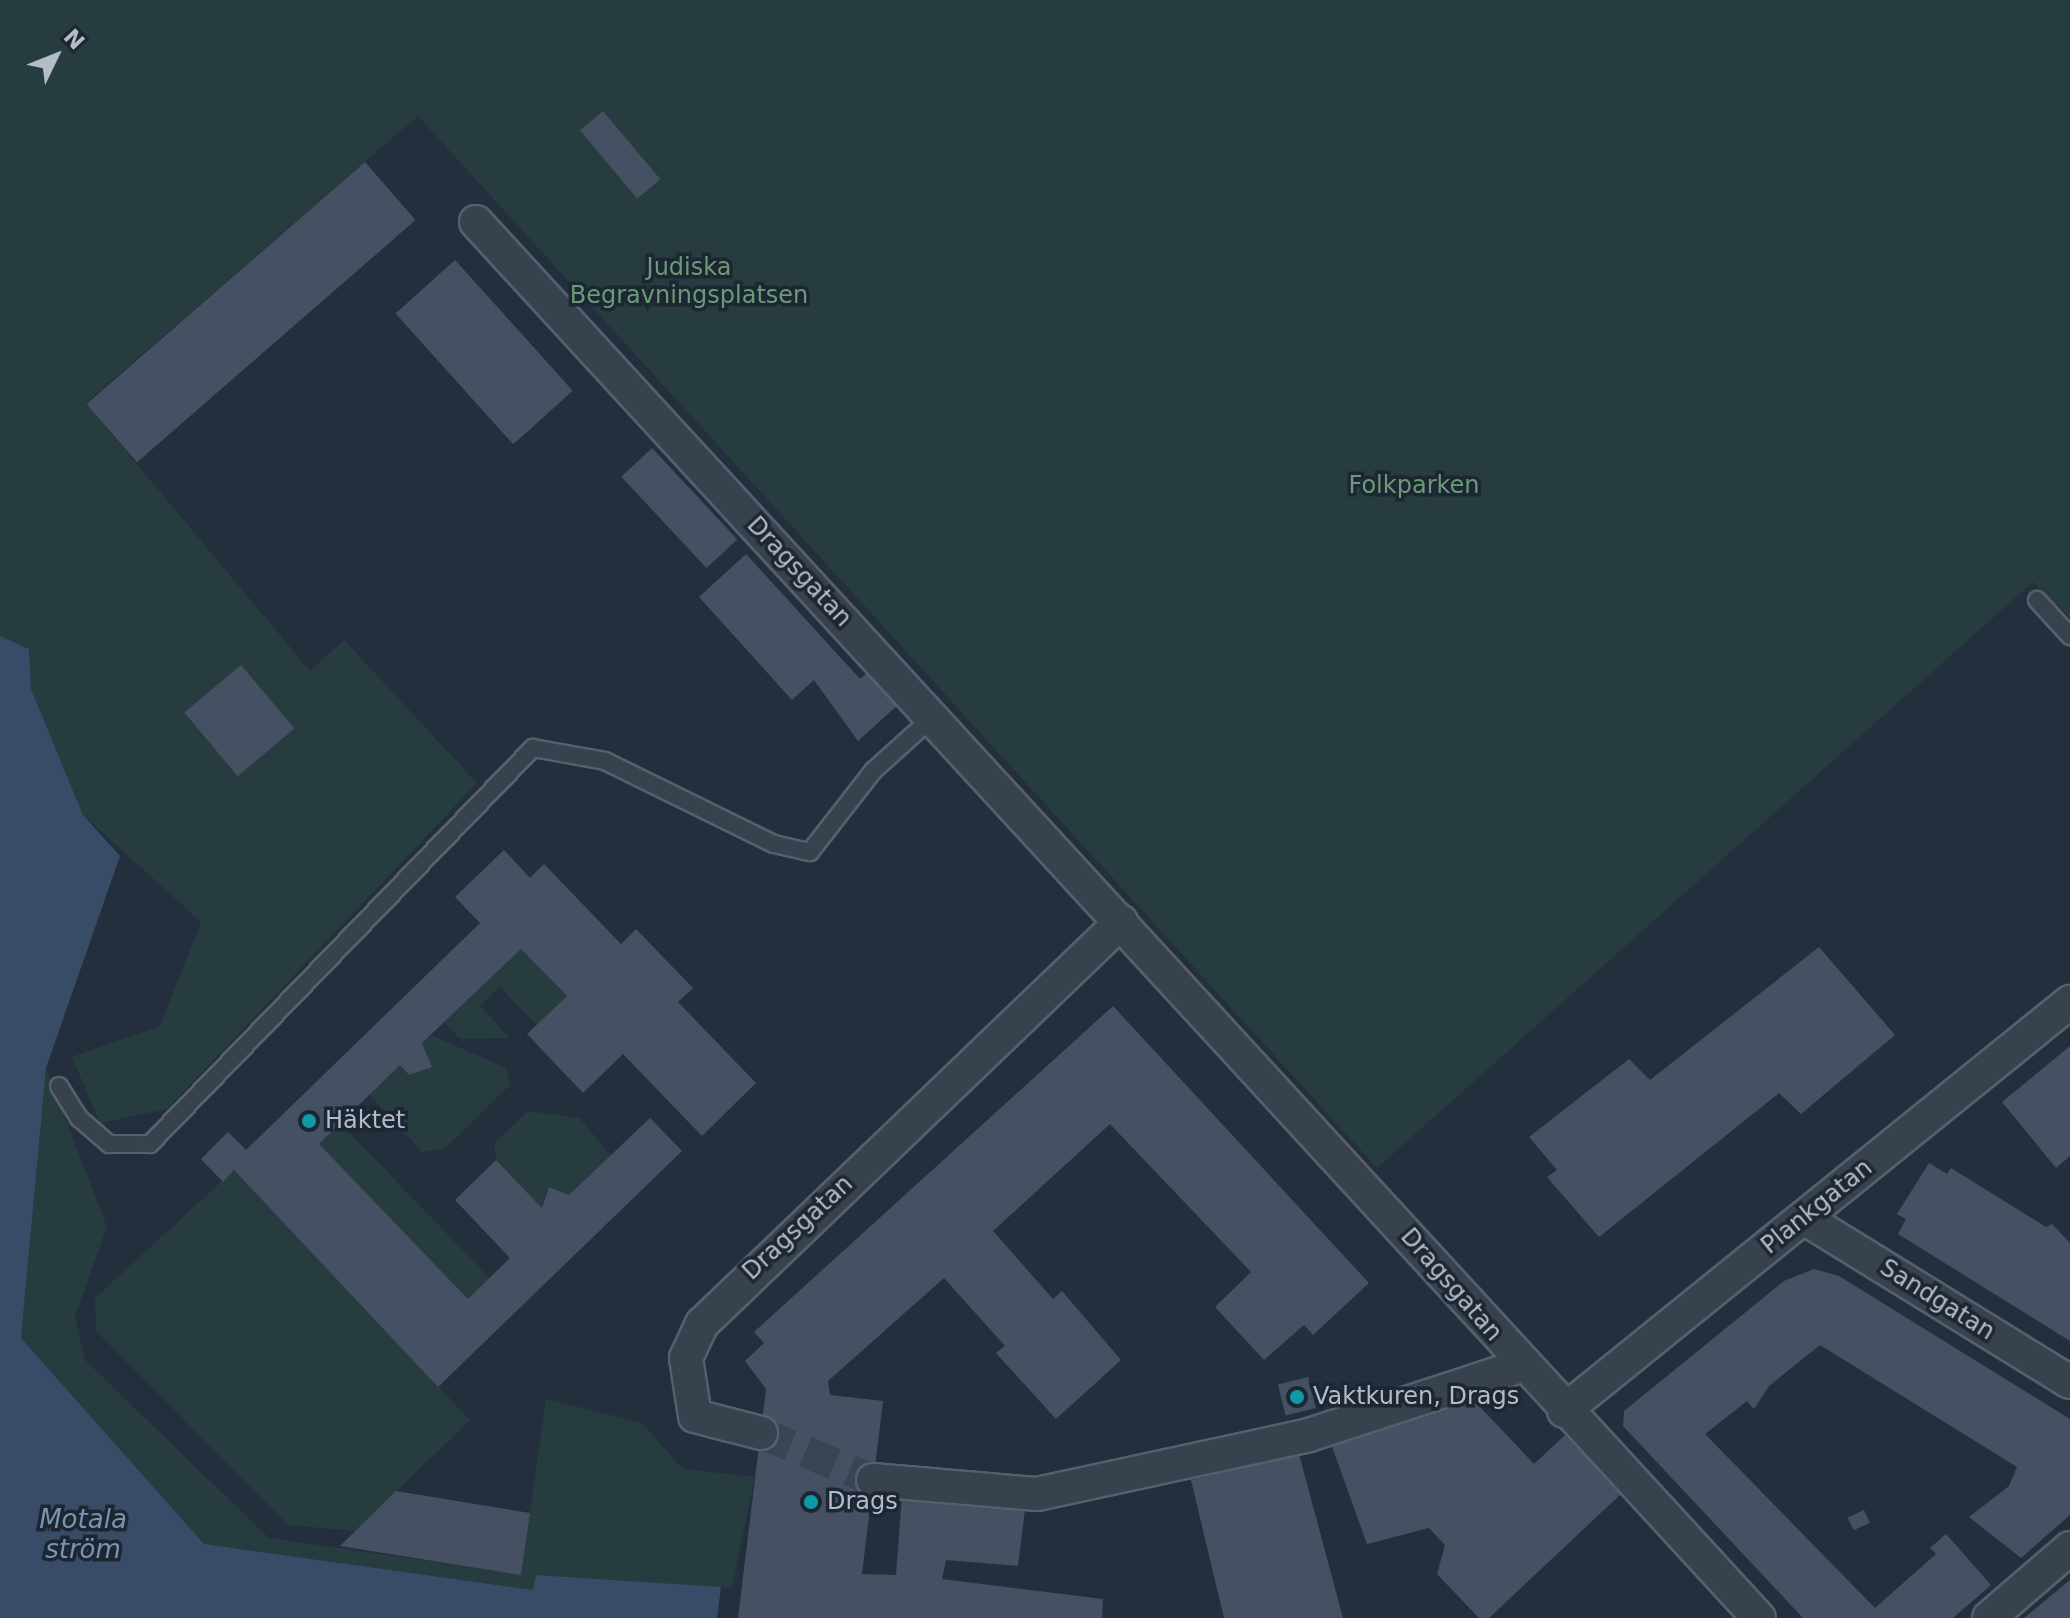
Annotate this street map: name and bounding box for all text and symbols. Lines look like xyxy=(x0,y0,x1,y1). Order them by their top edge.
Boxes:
north arrow xyxy=(16,16,96,96)
text: N xyxy=(58,24,89,55)
park label: Judiska Begravningsplatsen xyxy=(570,254,808,310)
park label: Folkparken xyxy=(1348,472,1480,500)
street label: Dragsgatan xyxy=(741,511,857,633)
place label: Häktet xyxy=(325,1107,405,1135)
marker: Häktet xyxy=(300,1112,318,1130)
street label: Plankgatan xyxy=(1756,1154,1878,1260)
street label: Dragsgatan xyxy=(737,1170,859,1286)
street label: Dragsgatan xyxy=(1394,1223,1508,1347)
street label: Sandgatan xyxy=(1874,1253,2000,1347)
place label: Vaktkuren, Drags xyxy=(1313,1383,1519,1411)
marker: Vaktkuren, Drags xyxy=(1288,1388,1306,1406)
place label: Drags xyxy=(827,1488,898,1516)
marker: Drags xyxy=(802,1493,820,1511)
water label: Motala ström xyxy=(39,1504,127,1566)

